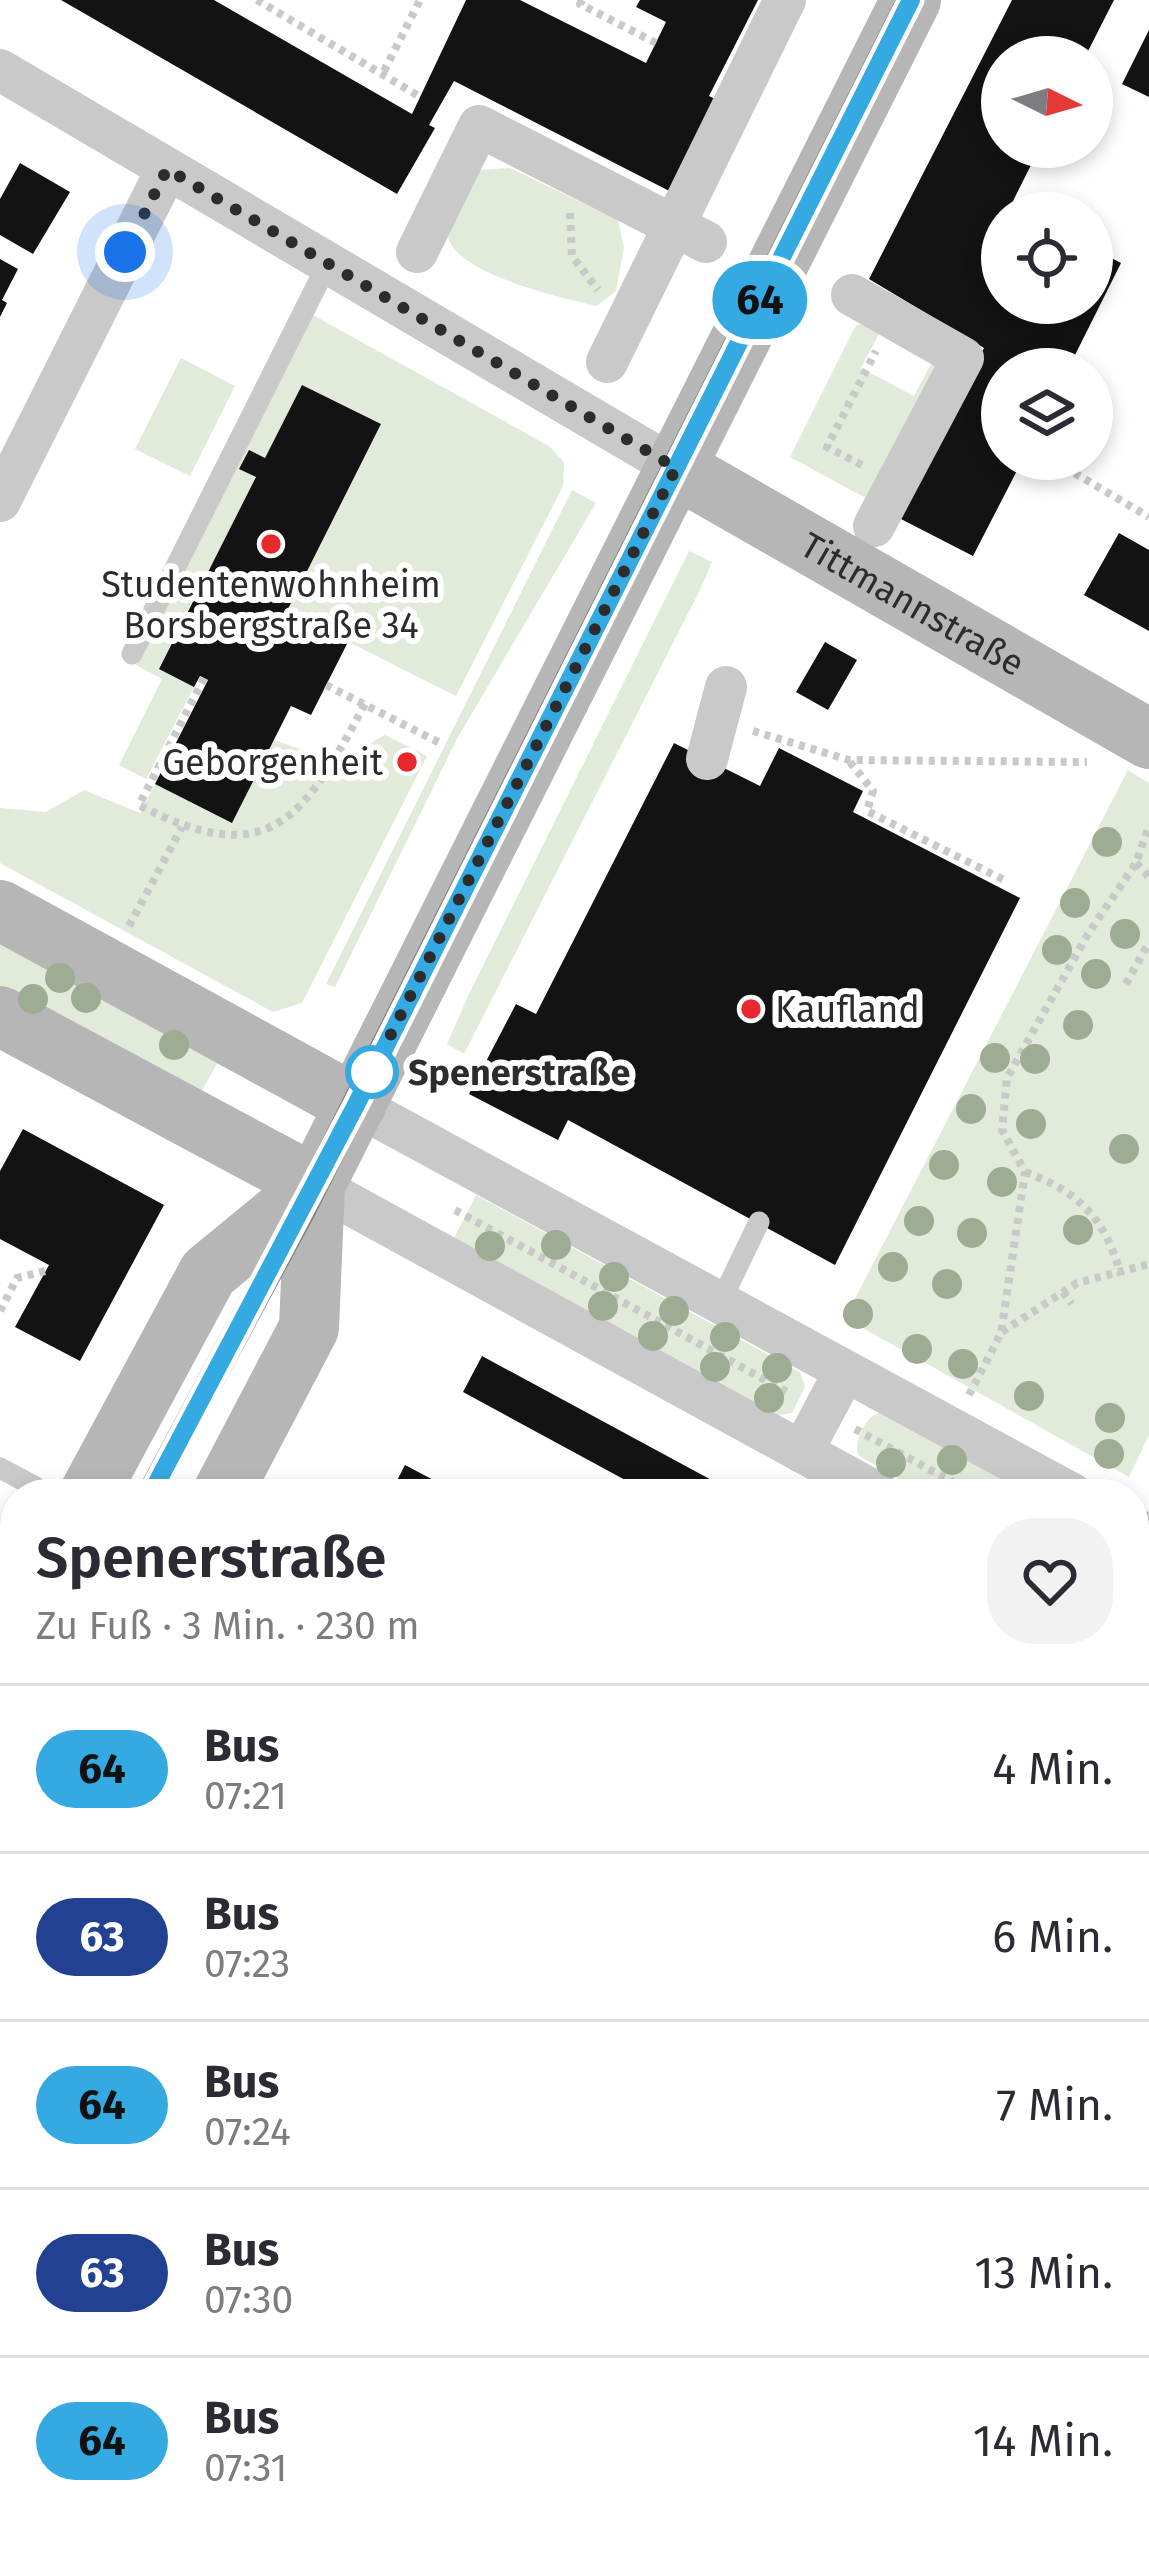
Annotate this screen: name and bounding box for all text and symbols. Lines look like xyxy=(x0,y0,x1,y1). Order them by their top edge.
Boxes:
north arrow xyxy=(981,36,1113,168)
map controls xyxy=(981,36,1113,480)
button: locate xyxy=(981,192,1113,324)
your location xyxy=(95,222,155,282)
line badge: 64 xyxy=(706,261,814,339)
text: 64 xyxy=(736,275,784,325)
button: layers xyxy=(981,348,1113,480)
street label: Tittmannstraße xyxy=(793,523,1032,686)
marker: Studentenwohnheim Borsbergstraße 34 xyxy=(258,531,284,557)
place label: Studentenwohnheim Borsbergstraße 34 xyxy=(101,563,441,648)
place label: Geborgenheit xyxy=(162,741,383,785)
marker: Geborgenheit xyxy=(394,749,420,775)
place label: Kaufland xyxy=(775,988,920,1032)
marker: Kaufland xyxy=(738,996,764,1022)
marker: Spenerstraße xyxy=(347,1047,397,1097)
place label: Spenerstraße xyxy=(408,1051,630,1095)
button: heart xyxy=(987,1518,1113,1644)
text: Spenerstraße xyxy=(36,1524,386,1592)
text: Zu Fuß · 3 Min. · 230 m xyxy=(36,1603,420,1649)
text: Bus xyxy=(204,1719,279,1773)
text: 4 Min. xyxy=(992,1742,1113,1796)
text: 64 xyxy=(78,1744,126,1794)
text: 07:21 xyxy=(204,1773,287,1819)
text: Bus xyxy=(204,1887,279,1941)
text: 6 Min. xyxy=(992,1910,1113,1964)
text: 63 xyxy=(79,1912,125,1962)
text: 07:23 xyxy=(204,1941,290,1987)
text: Bus xyxy=(204,2055,279,2109)
text: 7 Min. xyxy=(996,2078,1113,2132)
text: 64 xyxy=(78,2080,126,2130)
text: 07:24 xyxy=(204,2109,291,2155)
text: Bus xyxy=(204,2223,279,2277)
text: 13 Min. xyxy=(974,2246,1113,2300)
text: 63 xyxy=(79,2248,125,2298)
text: 07:30 xyxy=(204,2277,293,2323)
text: Bus xyxy=(204,2391,279,2445)
text: 14 Min. xyxy=(973,2414,1113,2468)
text: 64 xyxy=(78,2416,126,2466)
text: 07:31 xyxy=(204,2445,287,2491)

